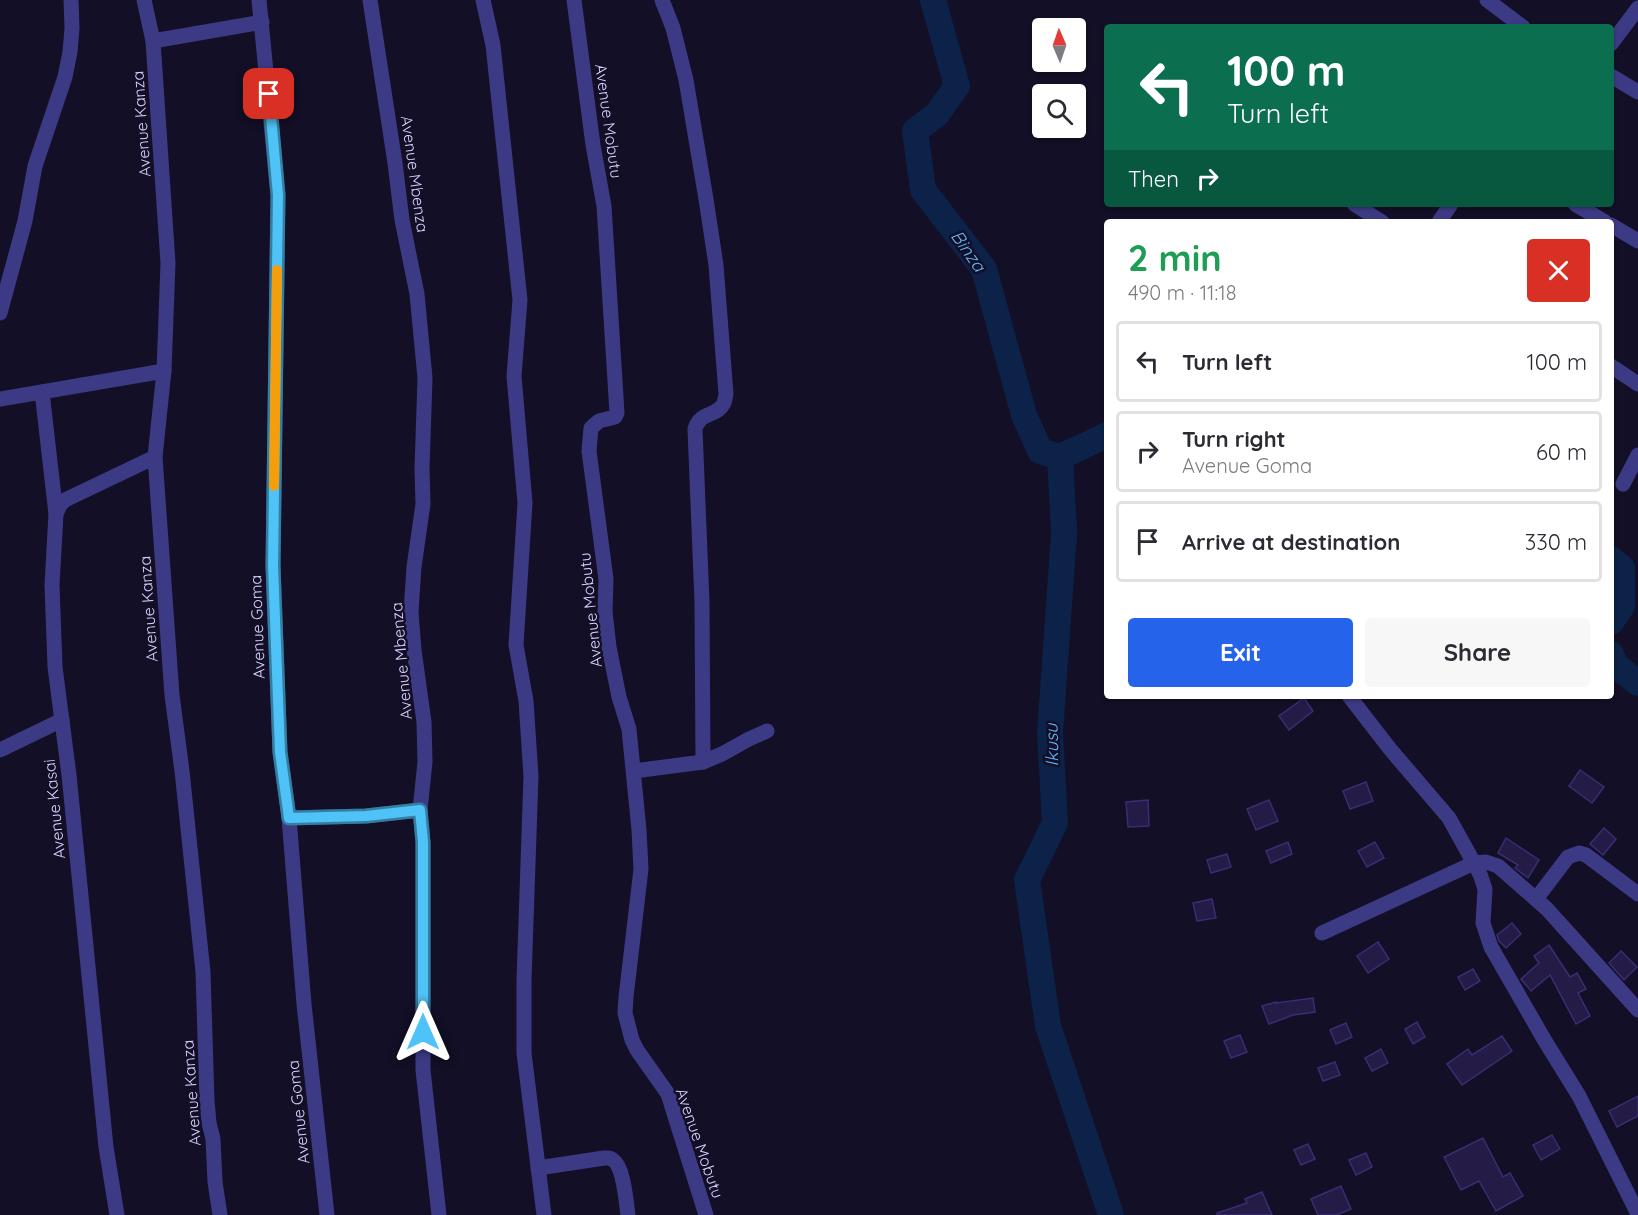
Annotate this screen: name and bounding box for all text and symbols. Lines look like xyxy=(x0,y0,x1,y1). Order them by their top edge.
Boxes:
north arrow xyxy=(1032,18,1086,72)
map controls xyxy=(1032,18,1086,138)
text: 100 m xyxy=(1227,44,1345,97)
icon: left xyxy=(1128,48,1206,126)
street label: Avenue Mobutu xyxy=(591,63,627,179)
pin xyxy=(243,68,294,119)
street label: Avenue Kanza xyxy=(127,70,155,178)
icon: arrive xyxy=(252,77,285,110)
button: search xyxy=(1032,84,1086,138)
text: Turn left xyxy=(1227,96,1329,130)
street label: Avenue Mbenza xyxy=(397,114,433,234)
icon: right xyxy=(1191,162,1224,195)
text: Then xyxy=(1128,165,1179,193)
water label: Binza xyxy=(946,225,992,277)
text: 2 min xyxy=(1128,235,1222,280)
button: close xyxy=(1527,239,1590,302)
text: 490 m · 11:18 xyxy=(1128,280,1236,305)
icon: left xyxy=(1131,345,1164,378)
text: Turn left xyxy=(1182,348,1272,376)
text: 100 m xyxy=(1527,348,1587,376)
text: Turn right xyxy=(1182,425,1286,453)
icon: right xyxy=(1131,435,1164,468)
text: 60 m xyxy=(1536,438,1587,466)
text: Avenue Goma xyxy=(1182,453,1312,478)
icon: arrive xyxy=(1131,525,1164,558)
text: Arrive at destination xyxy=(1182,528,1400,556)
text: 330 m xyxy=(1525,528,1587,556)
street label: Avenue Mobutu xyxy=(574,552,606,668)
street label: Avenue Kanza xyxy=(134,555,162,663)
street label: Avenue Goma xyxy=(245,575,269,679)
street label: Avenue Mbenza xyxy=(386,602,416,720)
button: Exit xyxy=(1128,618,1353,687)
button: Share xyxy=(1365,618,1590,687)
water label: Ikusu xyxy=(1040,722,1063,767)
street label: Avenue Kasai xyxy=(39,758,69,860)
position arrow xyxy=(391,1000,455,1064)
street label: Avenue Kanza xyxy=(177,1039,205,1147)
street label: Avenue Goma xyxy=(283,1059,313,1165)
street label: Avenue Mobutu xyxy=(672,1085,728,1201)

